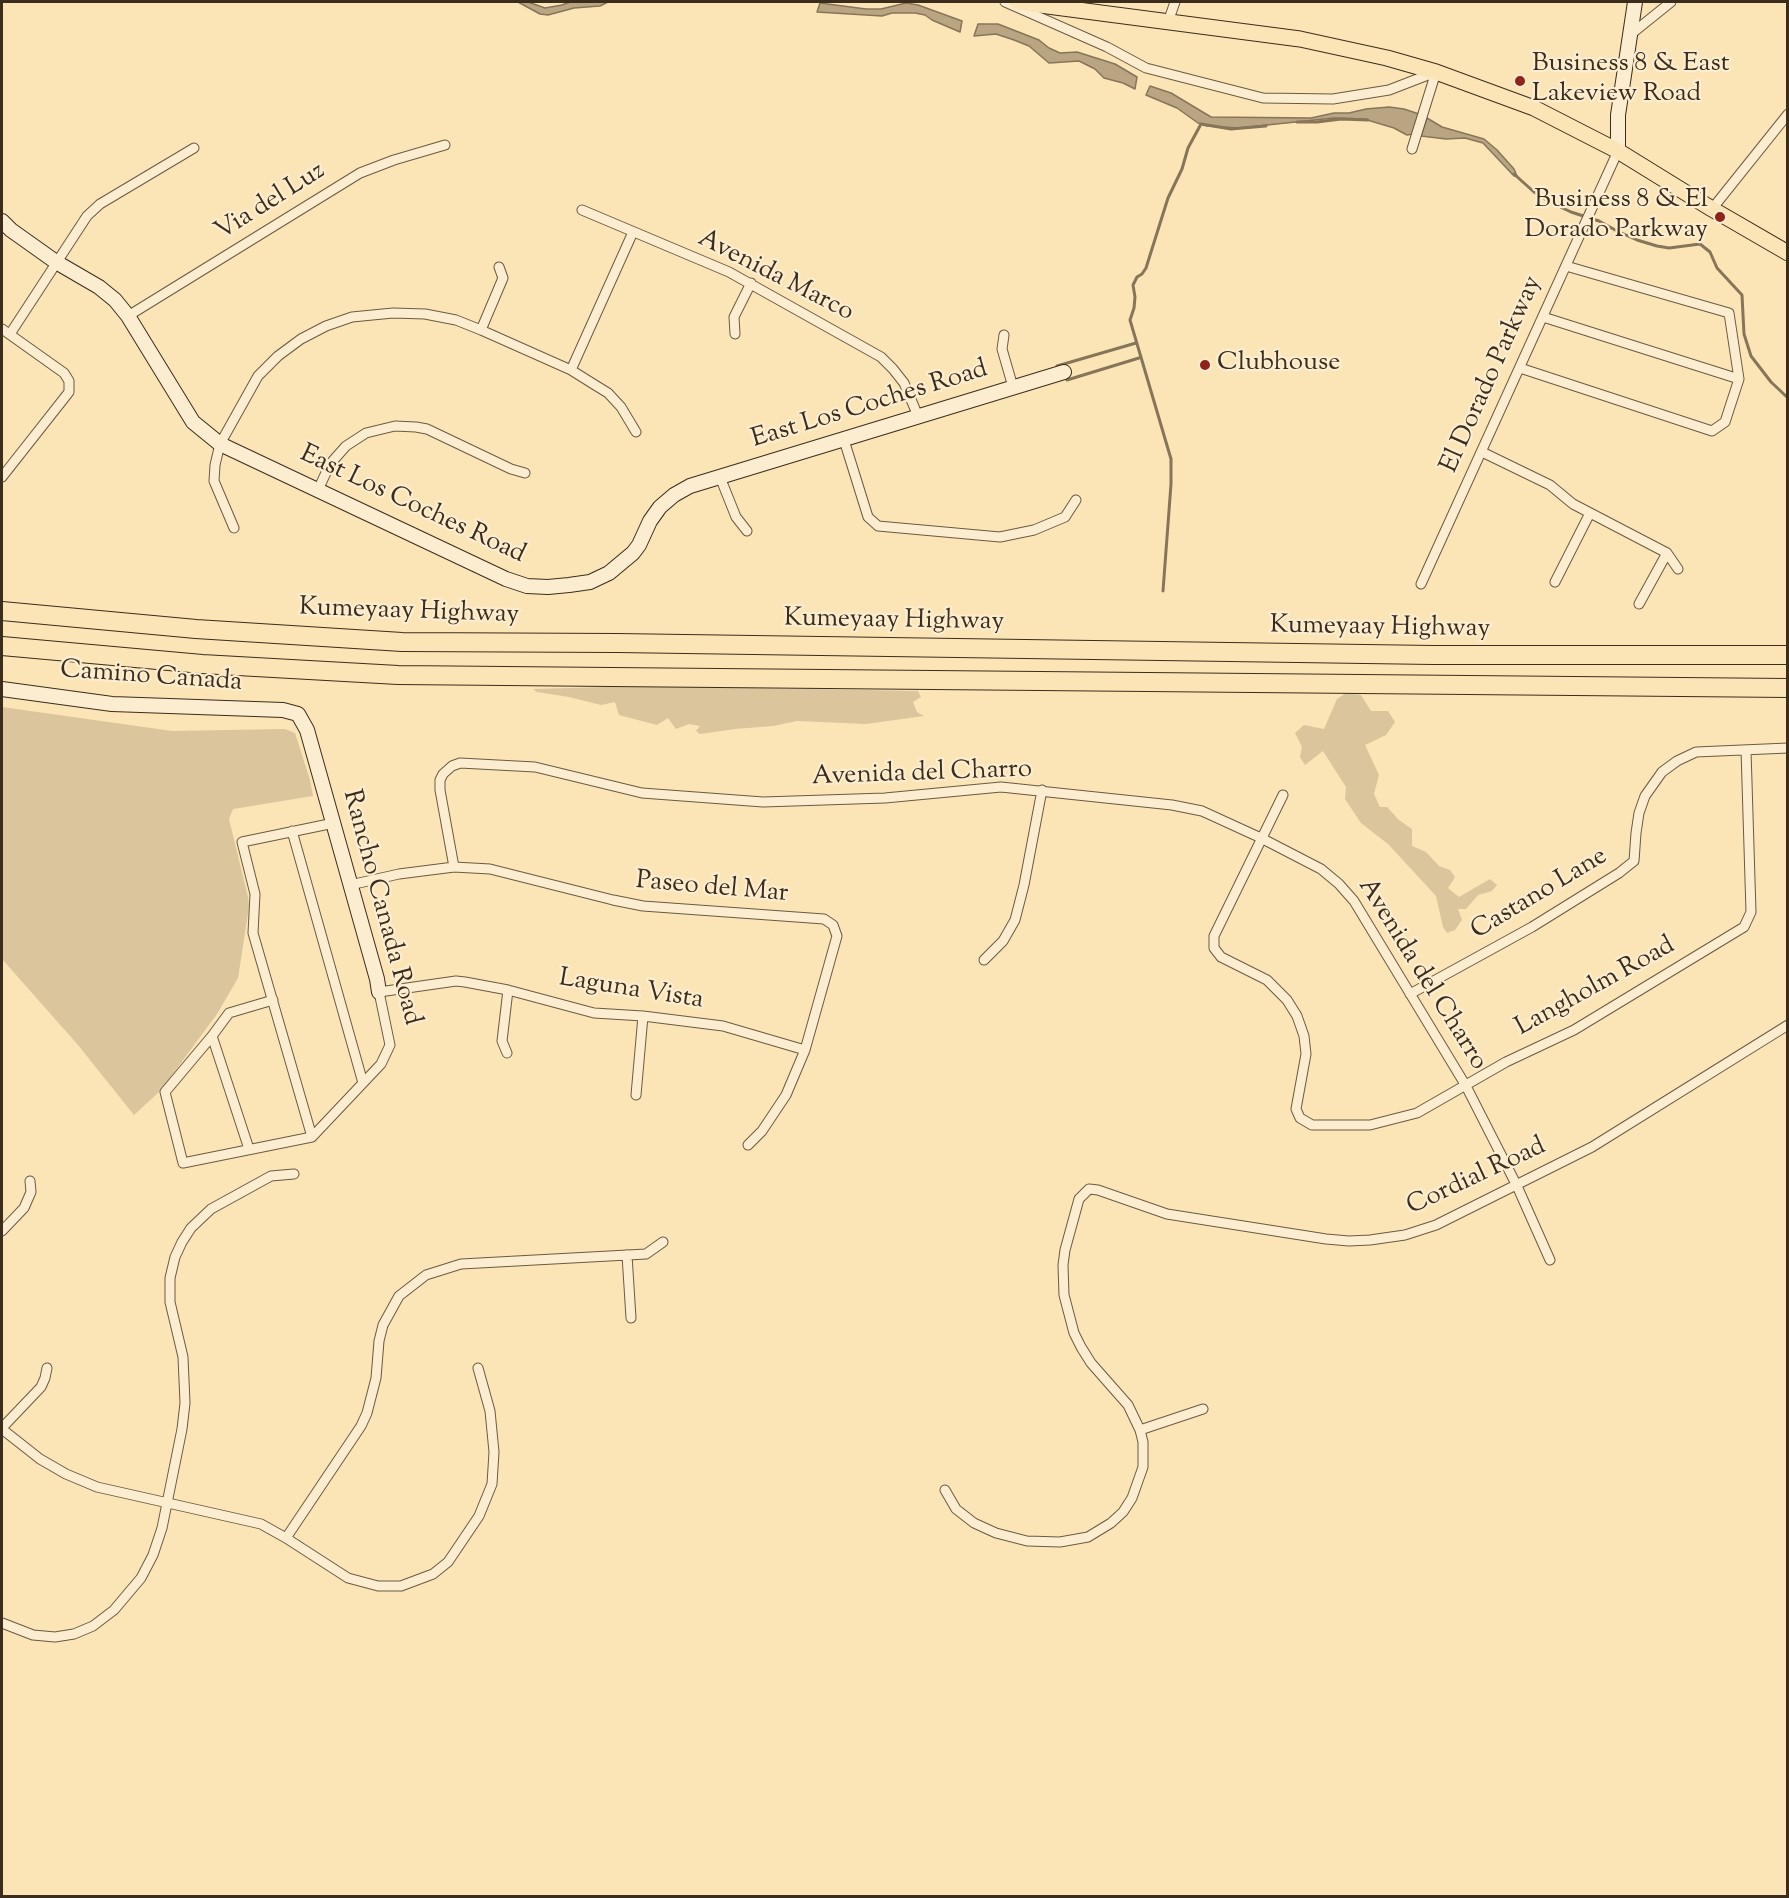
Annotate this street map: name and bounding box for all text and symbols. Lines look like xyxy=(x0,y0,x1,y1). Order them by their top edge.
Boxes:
place label: Business 8 & East Lakeview Road xyxy=(1532,50,1730,112)
marker: Business 8 & East Lakeview Road xyxy=(1513,74,1527,88)
street label: Via del Luz xyxy=(210,157,332,249)
place label: Business 8 & El Dorado Parkway xyxy=(1524,186,1708,248)
marker: Business 8 & El Dorado Parkway xyxy=(1713,210,1727,224)
street label: Avenida Marco xyxy=(692,224,858,330)
street label: El Dorado Parkway xyxy=(1436,272,1550,478)
place label: Clubhouse xyxy=(1217,349,1340,381)
street label: East Los Coches Road xyxy=(748,355,992,457)
marker: Clubhouse xyxy=(1198,358,1212,372)
street label: East Los Coches Road xyxy=(294,440,530,572)
street label: Kumeyaay Highway xyxy=(298,594,520,632)
street label: Kumeyaay Highway xyxy=(784,604,1004,640)
street label: Kumeyaay Highway xyxy=(1270,611,1490,647)
street label: Camino Canada xyxy=(59,656,243,700)
street label: Avenida del Charro xyxy=(811,756,1033,794)
street label: Rancho Canada Road xyxy=(334,787,426,1029)
street label: Castano Lane xyxy=(1466,842,1614,948)
street label: Paseo del Mar xyxy=(635,867,789,911)
street label: Avenida del Charro xyxy=(1349,873,1493,1077)
street label: Langholm Road xyxy=(1511,931,1681,1045)
street label: Laguna Vista xyxy=(557,964,705,1018)
street label: Cordial Road xyxy=(1403,1132,1551,1224)

